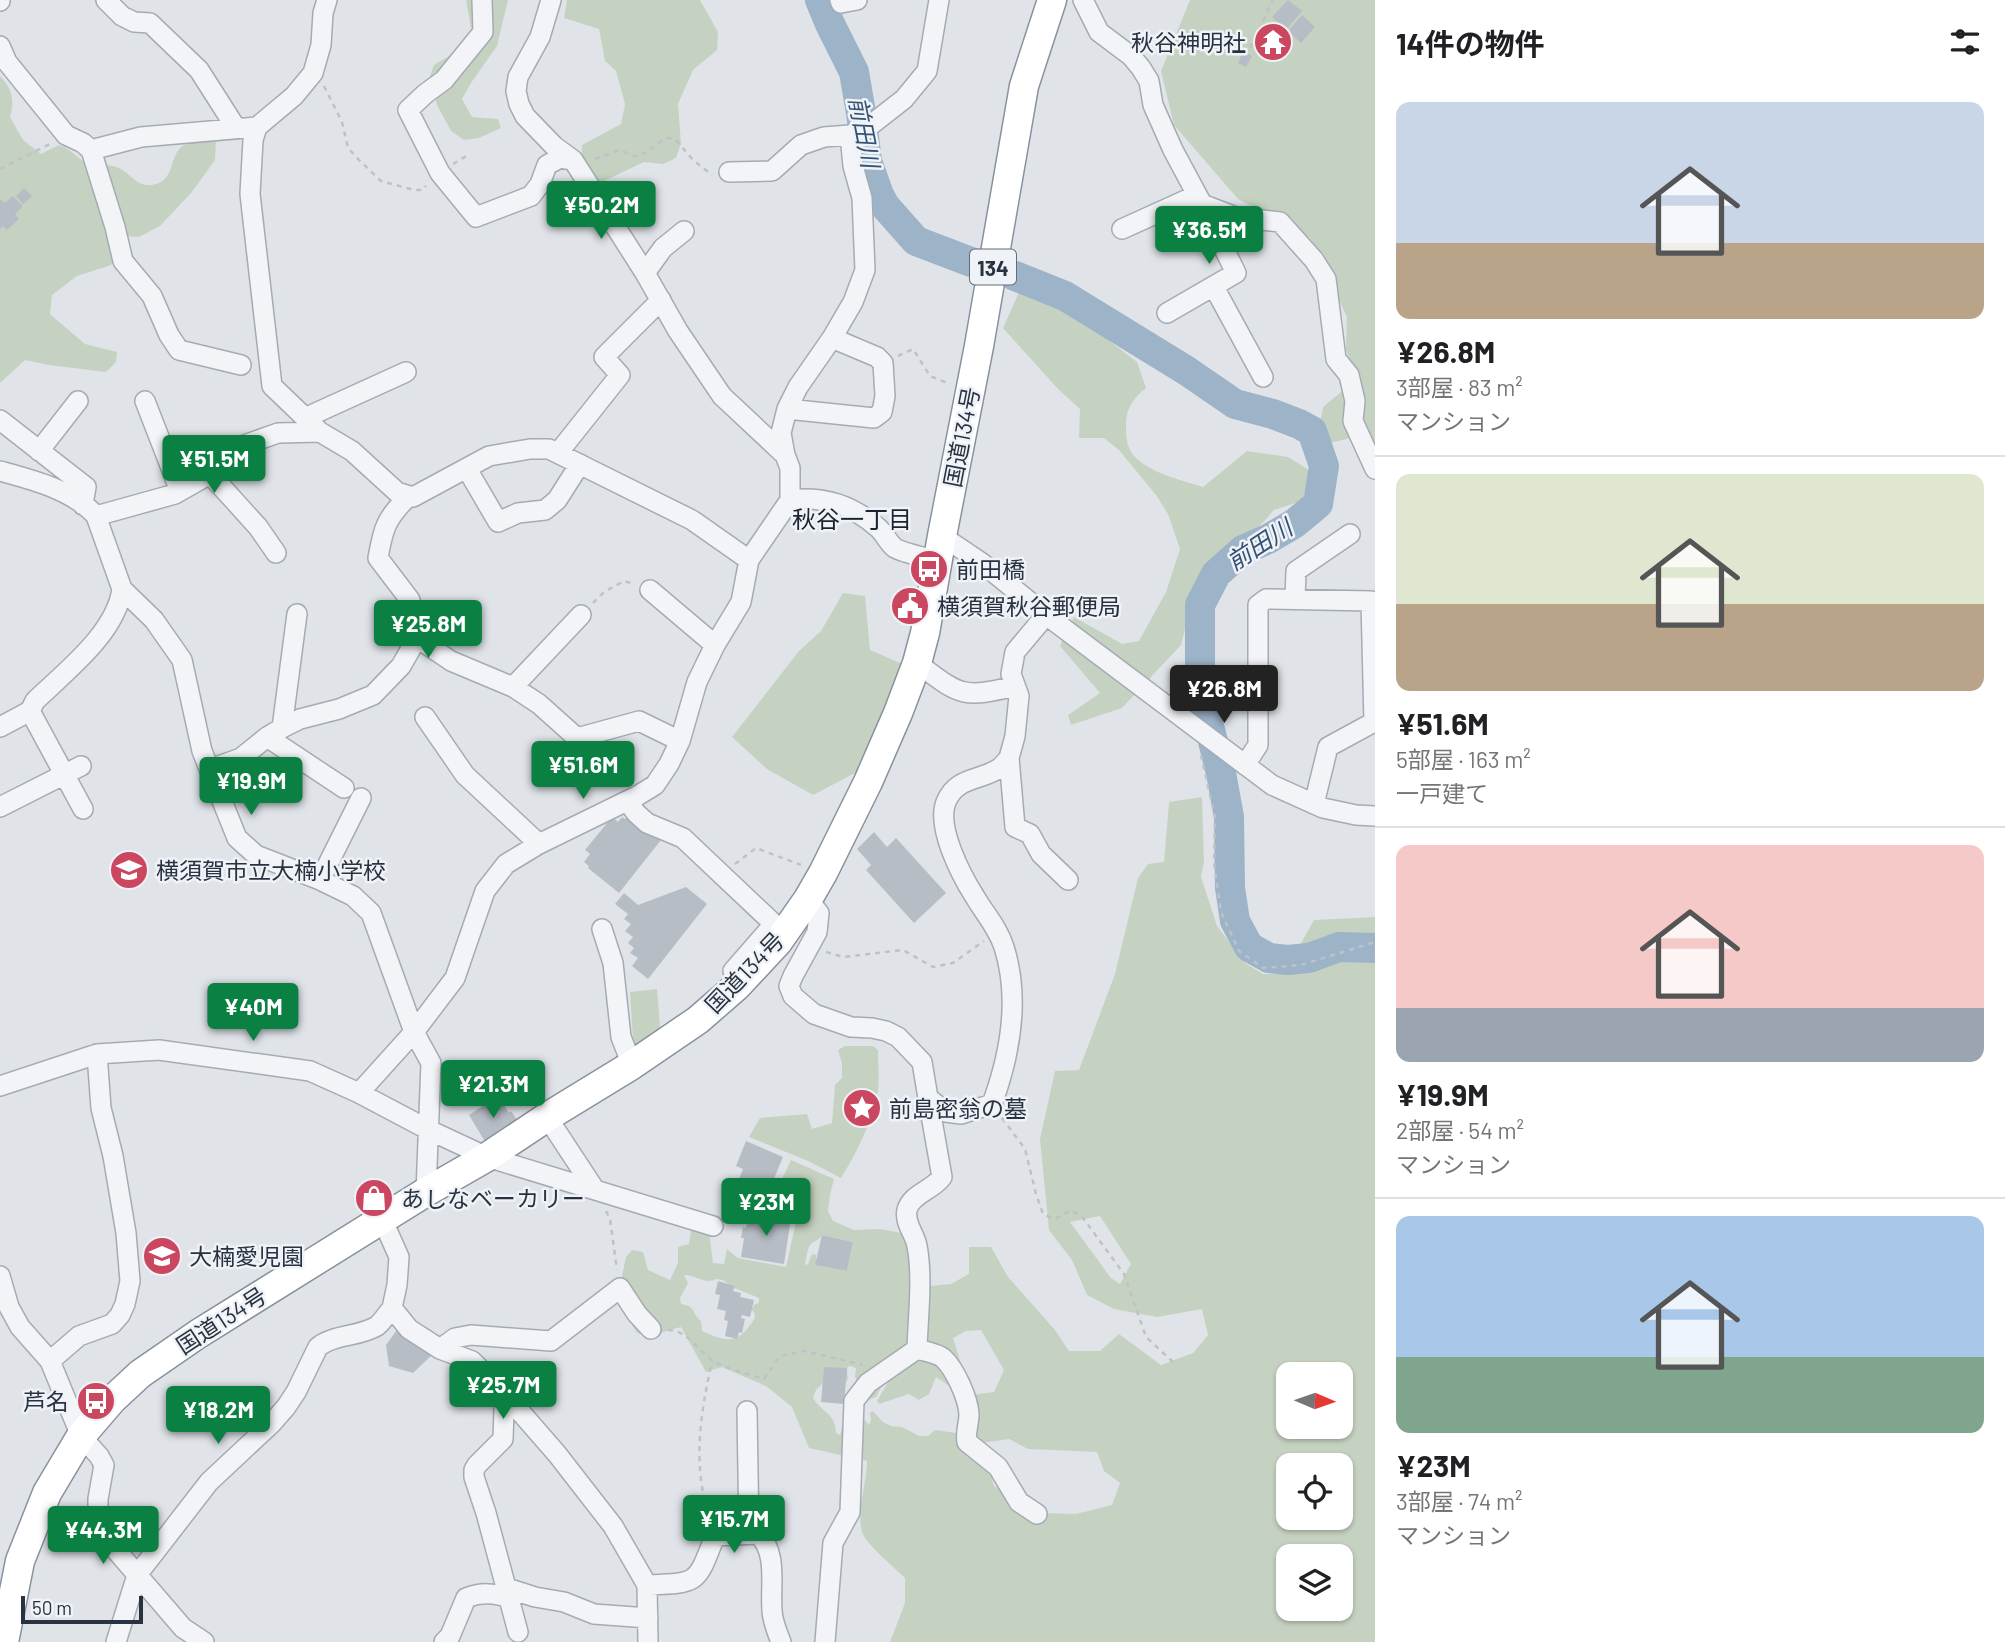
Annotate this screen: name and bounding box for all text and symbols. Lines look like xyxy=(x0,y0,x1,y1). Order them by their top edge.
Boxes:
temple icon: 秋谷神明社 xyxy=(1252,21,1294,63)
icon: filters xyxy=(1946,23,1984,61)
text: 14件の物件 xyxy=(1396,25,1545,61)
place label: 秋谷神明社 xyxy=(1131,28,1246,56)
water label: 前田川 xyxy=(844,94,887,173)
icon: home xyxy=(1627,148,1753,274)
pin: ¥50.2M xyxy=(544,182,658,241)
text: ¥50.2M xyxy=(563,190,639,218)
pin: ¥36.5M xyxy=(1152,206,1266,266)
text: ¥36.5M xyxy=(1171,215,1247,243)
road number: 134 xyxy=(970,250,1016,284)
text: ¥26.8M xyxy=(1396,333,1495,369)
text: 3部屋 · 83 m² xyxy=(1396,373,1523,401)
street label: 国道134号 xyxy=(938,384,984,490)
text: マンション xyxy=(1396,407,1511,435)
pin: ¥51.5M xyxy=(157,435,271,495)
text: ¥51.5M xyxy=(178,444,250,472)
district label: 秋谷一丁目 xyxy=(792,504,912,533)
water label: 前田川 xyxy=(1221,511,1300,576)
icon: home xyxy=(1627,520,1753,646)
bus stop icon: 前田橋 xyxy=(908,548,950,590)
place label: 前田橋 xyxy=(956,555,1025,583)
public building icon: 横須賀秋谷郵便局 xyxy=(889,585,931,627)
place label: 横須賀秋谷郵便局 xyxy=(937,592,1121,620)
pin: ¥25.8M xyxy=(371,600,485,660)
text: ¥25.8M xyxy=(390,609,466,637)
pin: ¥26.8M xyxy=(1167,666,1281,725)
text: ¥26.8M xyxy=(1186,674,1262,702)
text: ¥51.6M xyxy=(1396,705,1489,741)
pin: ¥51.6M xyxy=(526,742,640,801)
text: 5部屋 · 163 m² xyxy=(1396,745,1531,773)
text: ¥51.6M xyxy=(547,750,619,778)
pin: ¥19.9M xyxy=(194,758,308,817)
text: ¥19.9M xyxy=(215,766,287,794)
text: 一戸建て xyxy=(1396,779,1488,807)
school or university icon: 横須賀市立大楠小学校 xyxy=(108,849,150,891)
place label: 横須賀市立大楠小学校 xyxy=(156,856,386,884)
icon: home xyxy=(1627,891,1753,1017)
street label: 国道134号 xyxy=(699,926,789,1018)
pin: ¥40M xyxy=(212,984,294,1043)
text: ¥40M xyxy=(223,992,283,1020)
pin: ¥21.3M xyxy=(436,1060,550,1120)
text: ¥21.3M xyxy=(457,1069,529,1097)
text: ¥19.9M xyxy=(1396,1076,1489,1112)
place icon: 前島密翁の墓 xyxy=(841,1087,883,1129)
place label: 前島密翁の墓 xyxy=(889,1094,1027,1122)
text: 2部屋 · 54 m² xyxy=(1396,1116,1524,1144)
text: マンション xyxy=(1396,1150,1511,1178)
shop icon: あしなベーカリー xyxy=(353,1177,395,1219)
pin: ¥23M xyxy=(725,1178,807,1238)
place label: あしなベーカリー xyxy=(401,1184,585,1212)
text: ¥23M xyxy=(737,1187,795,1215)
school or university icon: 大楠愛児園 xyxy=(141,1235,183,1277)
place label: 大楠愛児園 xyxy=(189,1242,304,1270)
icon: home xyxy=(1627,1262,1753,1388)
street label: 国道134号 xyxy=(171,1281,271,1359)
pin: ¥25.7M xyxy=(446,1362,560,1421)
north arrow xyxy=(1276,1362,1353,1438)
map controls xyxy=(1276,1362,1353,1621)
text: ¥25.7M xyxy=(465,1370,541,1398)
bus stop icon: 芦名 xyxy=(75,1380,117,1422)
pin: ¥18.2M xyxy=(161,1386,275,1446)
place label: 芦名 xyxy=(23,1387,69,1415)
text: ¥18.2M xyxy=(182,1395,254,1423)
text: ¥23M xyxy=(1396,1447,1471,1483)
button: locate xyxy=(1276,1453,1353,1530)
text: 3部屋 · 74 m² xyxy=(1396,1487,1523,1515)
pin: ¥15.7M xyxy=(677,1496,791,1555)
text: ¥15.7M xyxy=(699,1504,769,1532)
pin: ¥44.3M xyxy=(46,1506,160,1566)
text: ¥44.3M xyxy=(64,1515,142,1543)
text: マンション xyxy=(1396,1521,1511,1549)
button: layers xyxy=(1276,1544,1353,1621)
scale bar xyxy=(21,1593,144,1625)
text: 50 m xyxy=(32,1596,72,1619)

